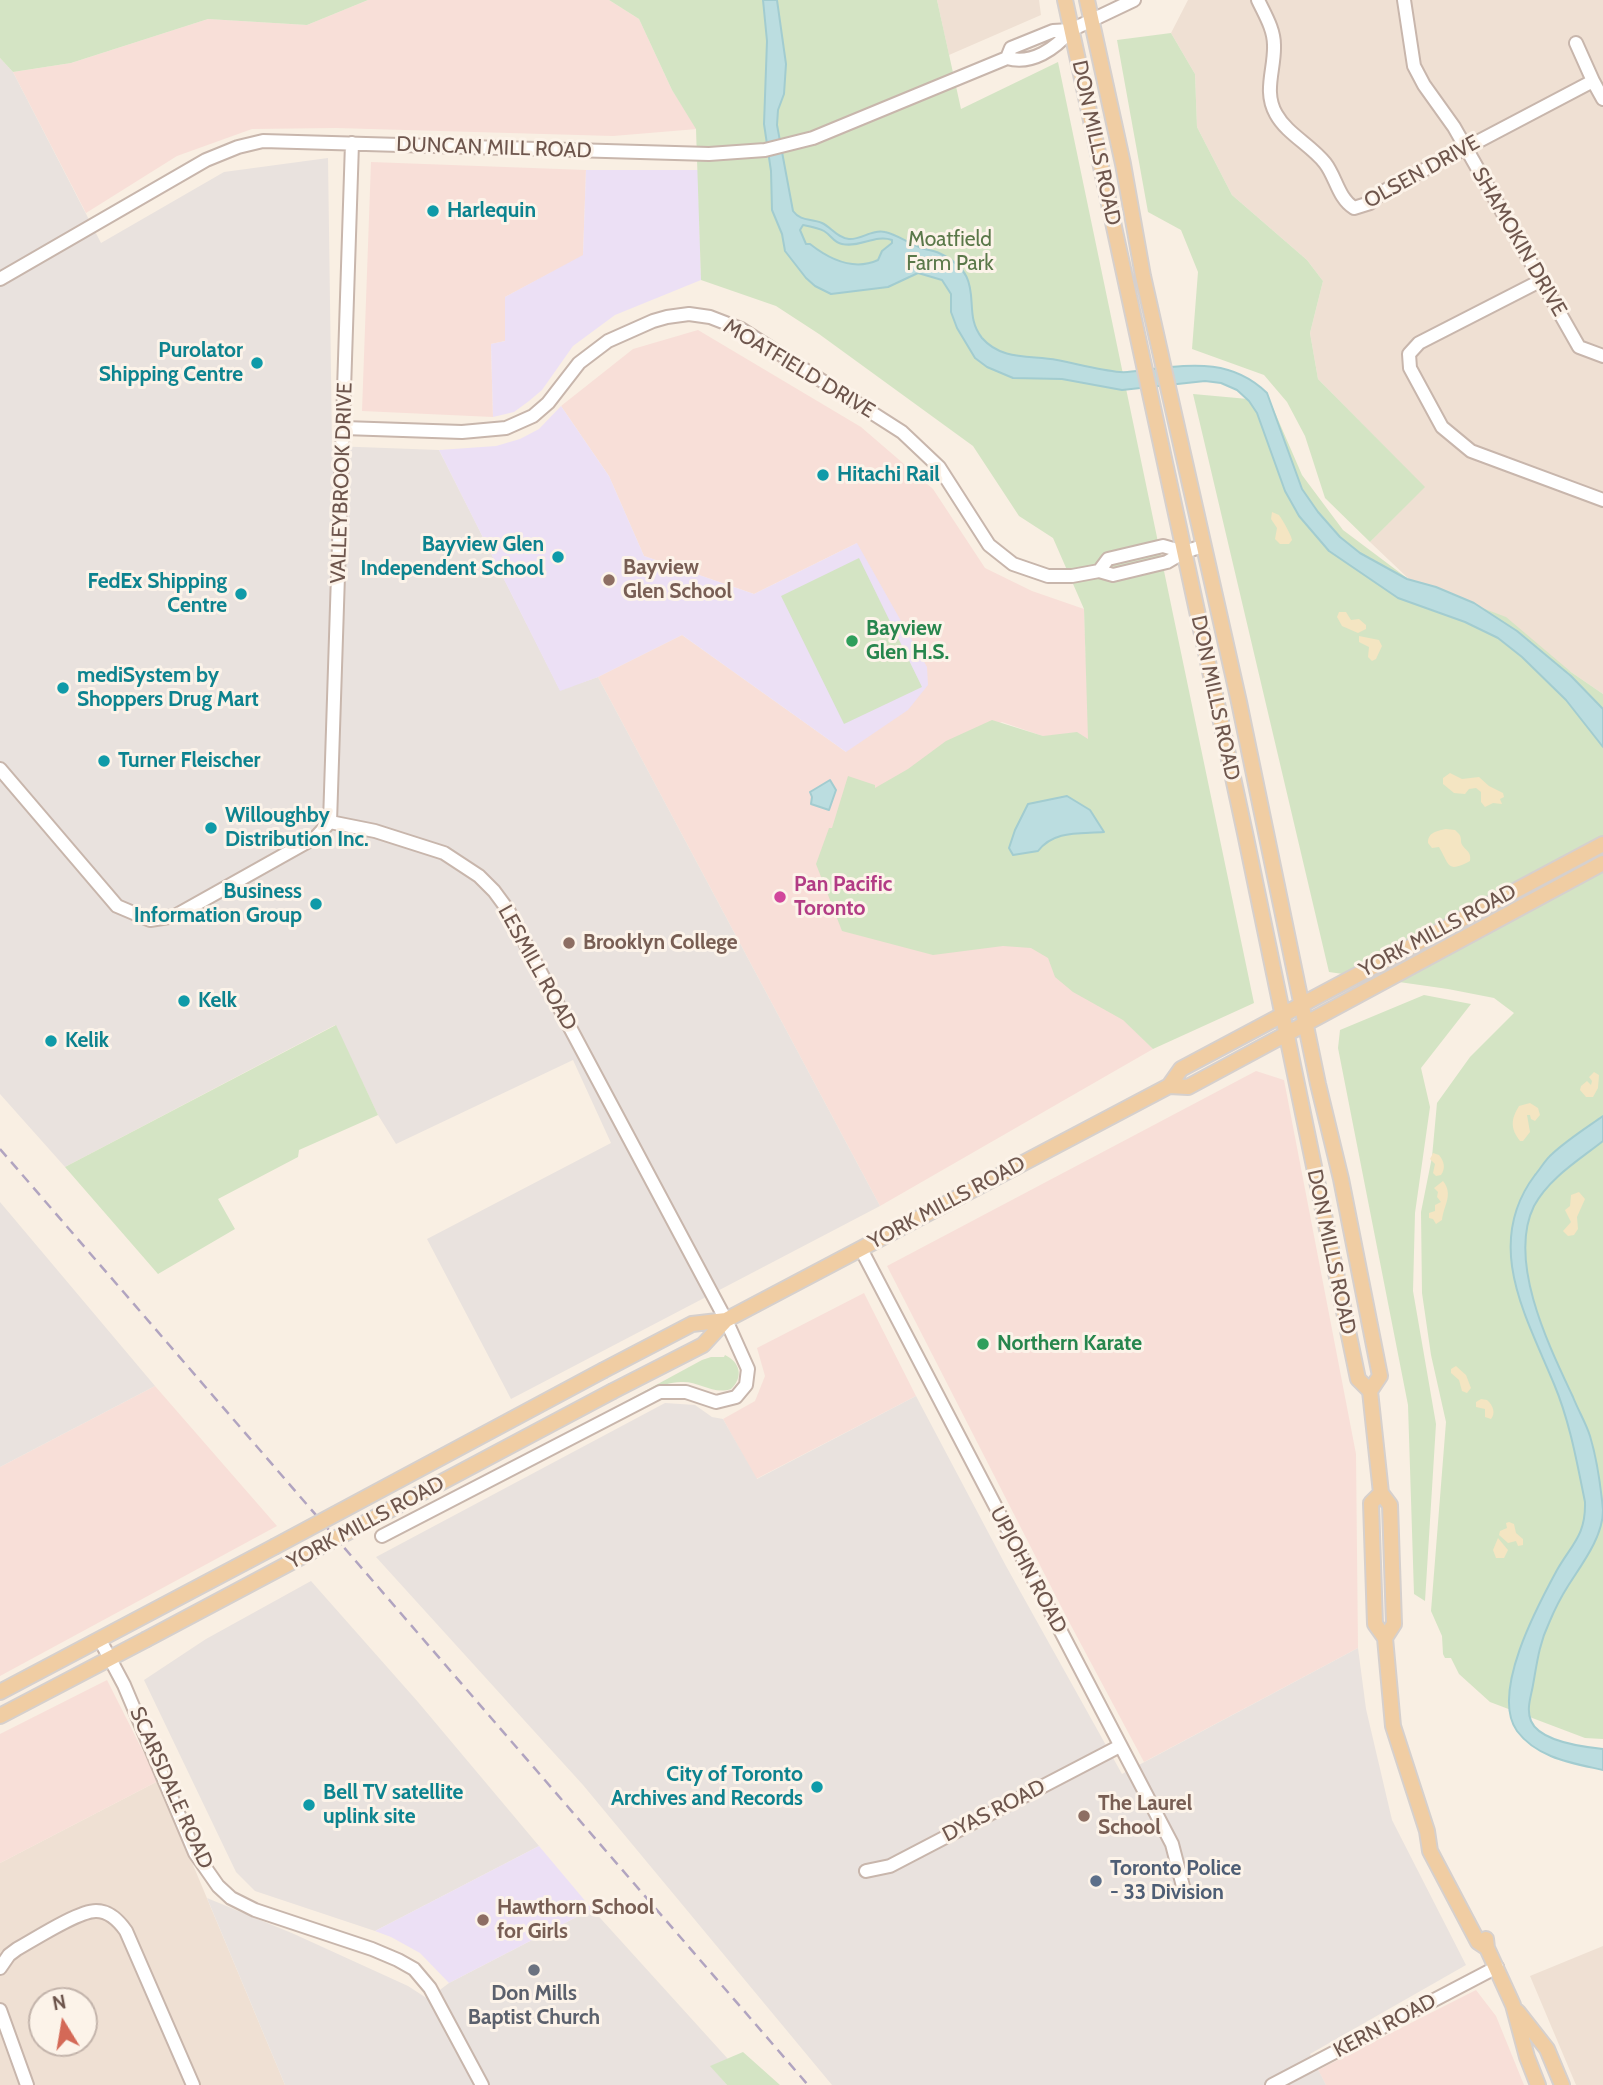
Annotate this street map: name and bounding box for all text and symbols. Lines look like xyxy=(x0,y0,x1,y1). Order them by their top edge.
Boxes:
street label: DON MILLS ROAD xyxy=(1066,58,1126,228)
street label: OLSEN DRIVE xyxy=(1360,130,1484,214)
street label: DUNCAN MILL ROAD xyxy=(396,132,592,164)
street label: SHAMOKIN DRIVE xyxy=(1466,163,1572,321)
place label: Harlequin xyxy=(447,198,536,224)
marker: Harlequin xyxy=(425,203,441,219)
park label: Moatfield Farm Park xyxy=(906,227,994,277)
street label: MOATFIELD DRIVE xyxy=(719,314,879,424)
place label: Purolator Shipping Centre xyxy=(99,338,243,388)
marker: Purolator Shipping Centre xyxy=(249,355,265,371)
street label: VALLEYBROOK DRIVE xyxy=(326,382,358,584)
place label: Hitachi Rail xyxy=(837,462,940,488)
marker: Hitachi Rail xyxy=(815,467,831,483)
place label: Bayview Glen Independent School xyxy=(360,532,544,582)
marker: Bayview Glen Independent School xyxy=(550,549,566,565)
place label: Bayview Glen School xyxy=(623,555,732,605)
place label: FedEx Shipping Centre xyxy=(87,569,227,619)
marker: Bayview Glen School xyxy=(601,572,617,588)
marker: FedEx Shipping Centre xyxy=(233,586,249,602)
street label: DON MILLS ROAD xyxy=(1185,613,1245,783)
place label: Bayview Glen H.S. xyxy=(866,616,949,666)
marker: Bayview Glen H.S. xyxy=(844,633,860,649)
place label: mediSystem by Shoppers Drug Mart xyxy=(77,663,259,713)
marker: mediSystem by Shoppers Drug Mart xyxy=(55,680,71,696)
place label: Turner Fleischer xyxy=(118,748,260,774)
marker: Turner Fleischer xyxy=(96,753,112,769)
place label: Willoughby Distribution Inc. xyxy=(225,803,369,853)
marker: Willoughby Distribution Inc. xyxy=(203,820,219,836)
place label: Pan Pacific Toronto xyxy=(794,872,892,922)
place label: Business Information Group xyxy=(134,879,302,929)
street label: YORK MILLS ROAD xyxy=(1355,879,1521,983)
marker: Pan Pacific Toronto xyxy=(772,889,788,905)
marker: Business Information Group xyxy=(308,896,324,912)
street label: LESMILL ROAD xyxy=(492,901,582,1035)
place label: Brooklyn College xyxy=(583,930,737,956)
marker: Brooklyn College xyxy=(561,935,577,951)
place label: Kelk xyxy=(198,988,237,1014)
marker: Kelk xyxy=(176,993,192,1009)
place label: Kelik xyxy=(65,1028,109,1054)
marker: Kelik xyxy=(43,1033,59,1049)
street label: YORK MILLS ROAD xyxy=(864,1151,1030,1255)
street label: DON MILLS ROAD xyxy=(1301,1167,1361,1337)
place label: Northern Karate xyxy=(997,1331,1142,1357)
marker: Northern Karate xyxy=(975,1336,991,1352)
street label: YORK MILLS ROAD xyxy=(283,1471,449,1575)
street label: UPJOHN ROAD xyxy=(984,1502,1072,1638)
street label: SCARSDALE ROAD xyxy=(124,1703,218,1873)
place label: City of Toronto Archives and Records xyxy=(611,1762,803,1812)
street label: DYAS ROAD xyxy=(938,1774,1050,1848)
marker: City of Toronto Archives and Records xyxy=(809,1779,825,1795)
place label: Bell TV satellite uplink site xyxy=(323,1780,463,1830)
place label: The Laurel School xyxy=(1098,1791,1192,1841)
marker: Bell TV satellite uplink site xyxy=(301,1797,317,1813)
marker: The Laurel School xyxy=(1076,1808,1092,1824)
place label: Toronto Police - 33 Division xyxy=(1110,1856,1241,1906)
marker: Toronto Police - 33 Division xyxy=(1088,1873,1104,1889)
place label: Hawthorn School for Girls xyxy=(497,1895,654,1945)
marker: Hawthorn School for Girls xyxy=(475,1912,491,1928)
marker: Don Mills Baptist Church xyxy=(526,1962,542,1978)
place label: Don Mills Baptist Church xyxy=(468,1981,600,2031)
north arrow xyxy=(28,1987,98,2057)
street label: KERN ROAD xyxy=(1329,1988,1441,2064)
text: N xyxy=(50,1990,68,2015)

